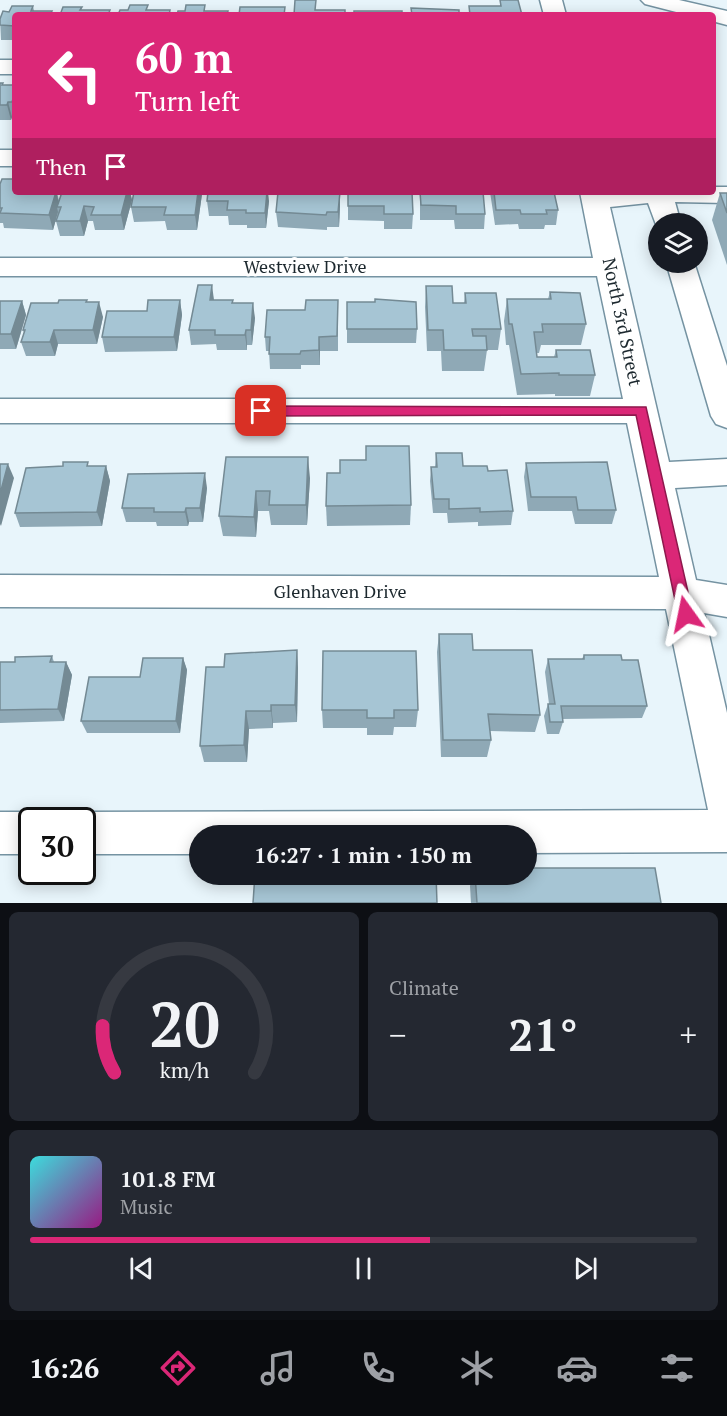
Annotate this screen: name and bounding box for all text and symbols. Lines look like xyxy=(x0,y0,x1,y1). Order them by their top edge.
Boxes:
text: 60 m xyxy=(135,29,233,85)
icon: left xyxy=(36,36,114,114)
text: Turn left xyxy=(135,83,240,119)
icon: arrive xyxy=(99,150,132,183)
text: Then xyxy=(36,152,87,181)
map controls xyxy=(648,213,708,273)
button: layers xyxy=(648,213,708,273)
street label: Westview Drive xyxy=(243,254,367,278)
street label: North 3rd Street xyxy=(598,255,648,388)
pin xyxy=(235,385,286,436)
icon: arrive xyxy=(244,394,277,427)
street label: Glenhaven Drive xyxy=(273,579,407,603)
position arrow xyxy=(654,582,718,646)
speed limit sign: 30 xyxy=(18,807,96,885)
text: 16:27 · 1 min · 150 m xyxy=(254,840,472,869)
text: Climate xyxy=(389,974,459,1001)
text: 20 xyxy=(149,982,219,1065)
text: 21° xyxy=(508,1004,578,1064)
text: − xyxy=(389,1013,407,1056)
text: + xyxy=(679,1013,697,1056)
text: km/h xyxy=(159,1057,209,1085)
text: 101.8 FM xyxy=(120,1164,215,1193)
text: Music xyxy=(120,1193,173,1220)
icon: previous xyxy=(125,1252,158,1285)
icon: pause xyxy=(347,1252,380,1285)
icon: next xyxy=(569,1252,602,1285)
icon: directions xyxy=(157,1347,199,1389)
icon: music xyxy=(257,1347,299,1389)
icon: phone xyxy=(357,1347,399,1389)
icon: climate xyxy=(456,1347,498,1389)
icon: car xyxy=(556,1347,598,1389)
icon: filters xyxy=(656,1347,698,1389)
text: 16:26 xyxy=(29,1350,99,1386)

